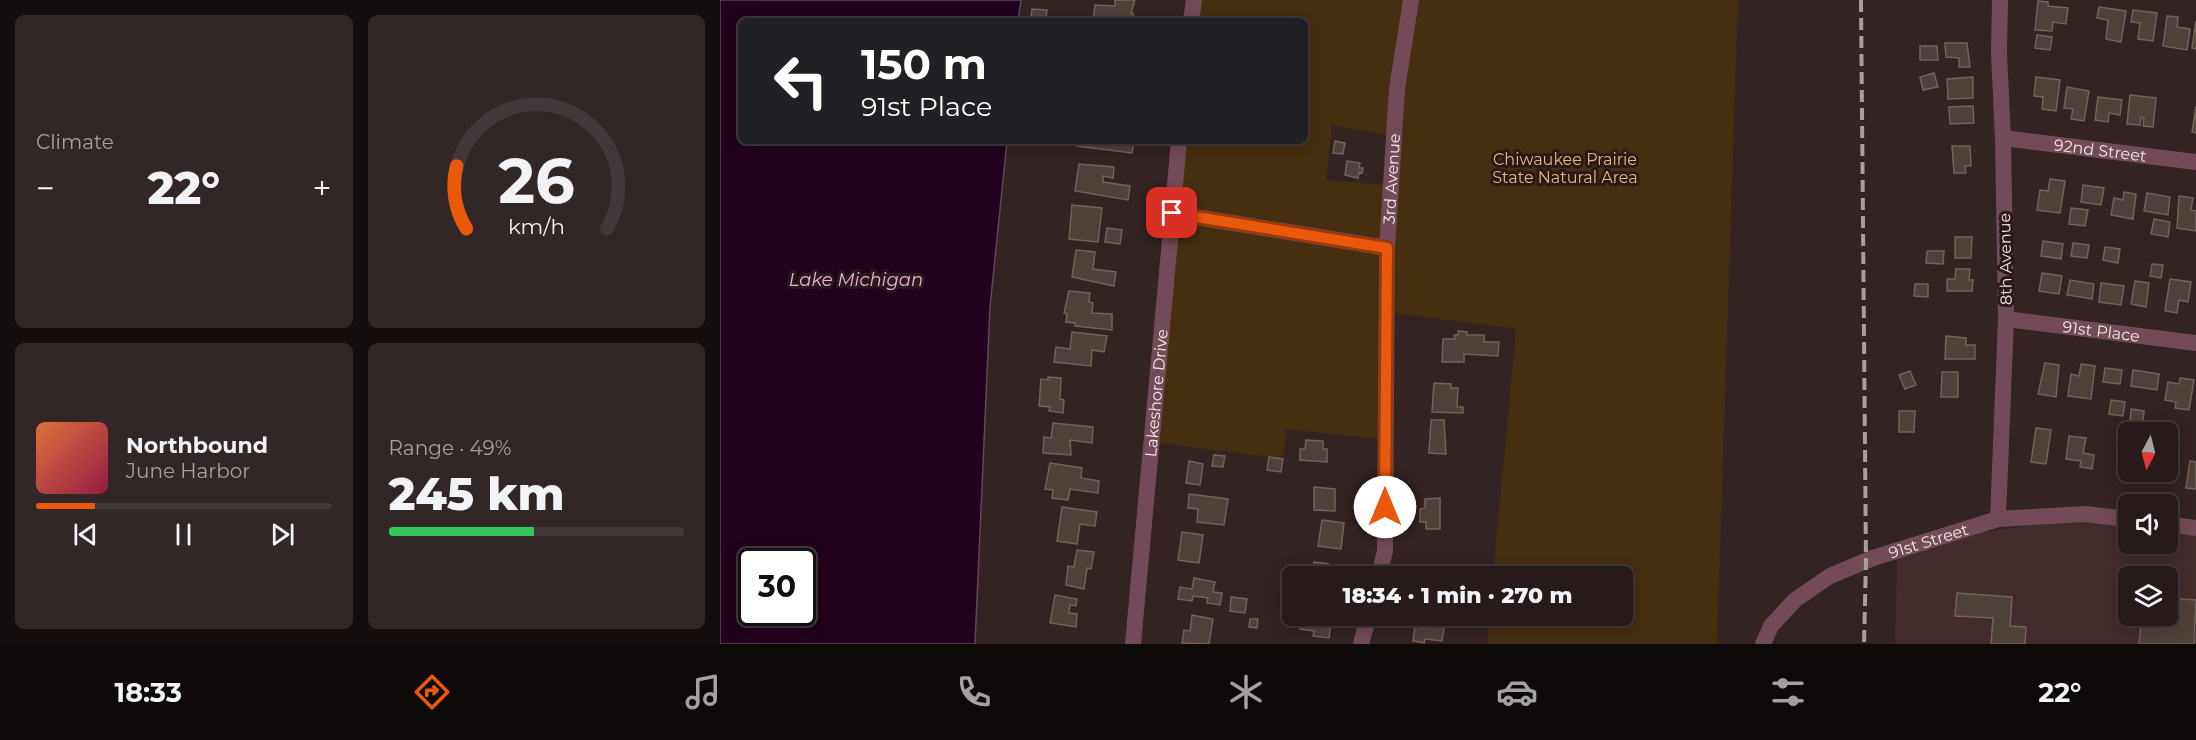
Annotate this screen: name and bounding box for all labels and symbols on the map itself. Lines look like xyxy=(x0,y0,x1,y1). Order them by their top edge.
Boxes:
street label: 3rd Avenue xyxy=(1380,133,1404,225)
street label: 92nd Street xyxy=(2053,135,2148,166)
park label: Chiwaukee Prairie State Natural Area xyxy=(1492,150,1638,187)
pin xyxy=(1146,187,1197,238)
street label: 8th Avenue xyxy=(1995,213,2016,305)
water label: Lake Michigan xyxy=(789,269,923,291)
street label: 91st Place xyxy=(2061,317,2141,346)
street label: Lakeshore Drive xyxy=(1141,328,1172,458)
north arrow xyxy=(2118,422,2178,482)
position arrow xyxy=(1353,475,1417,539)
street label: 91st Street xyxy=(1886,520,1971,563)
speed limit sign: 30 xyxy=(738,548,816,626)

